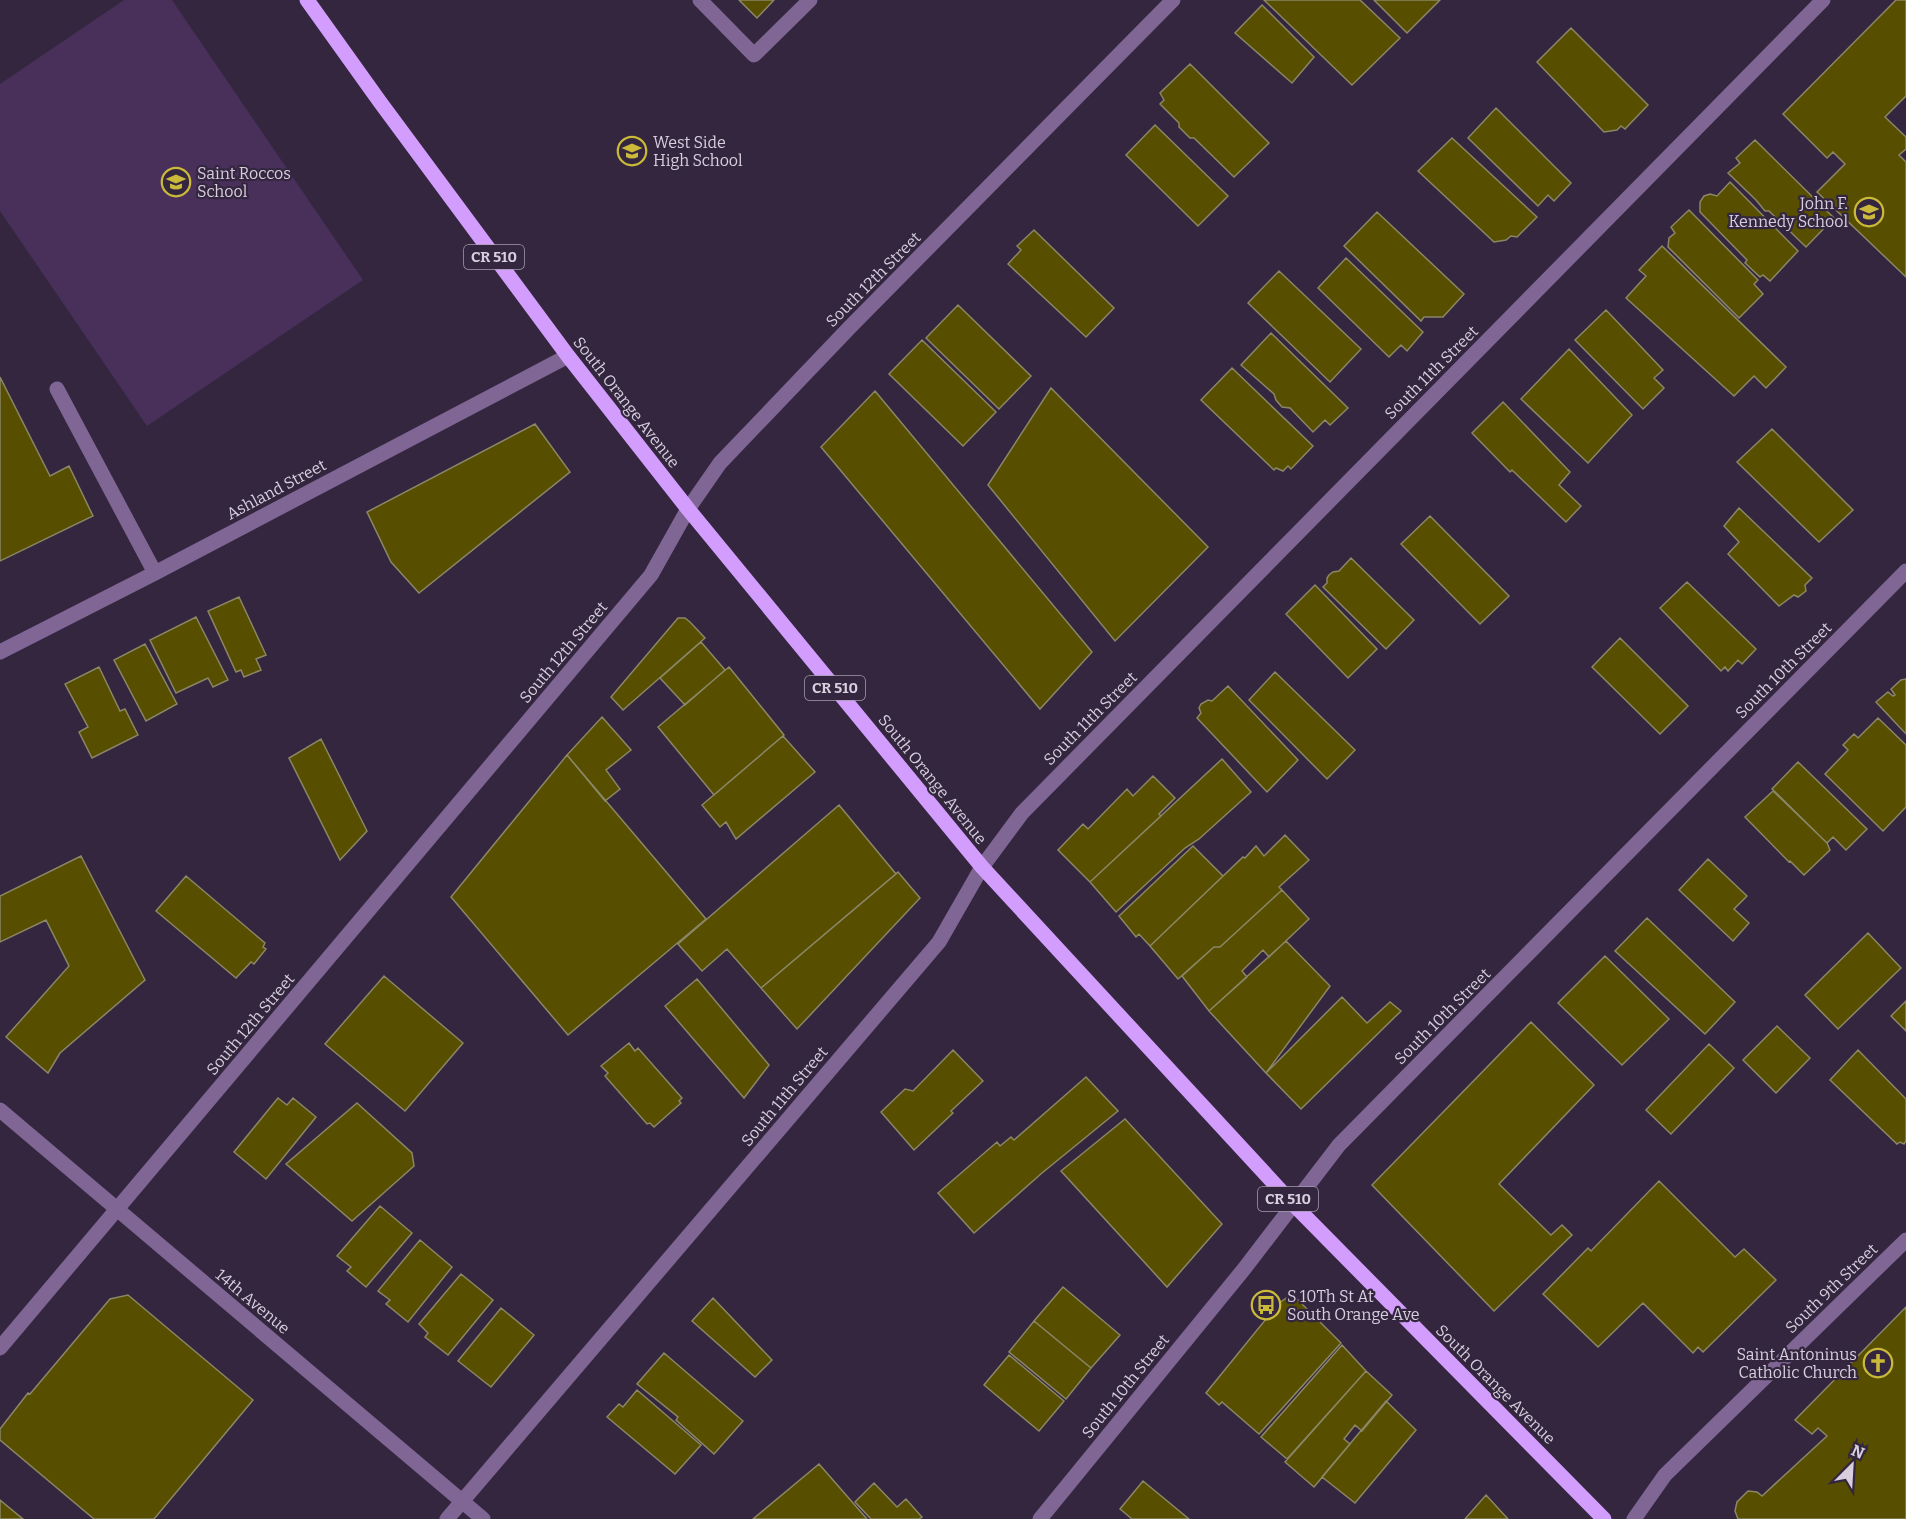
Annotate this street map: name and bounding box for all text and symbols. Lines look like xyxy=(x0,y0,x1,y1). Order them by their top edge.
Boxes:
place label: West Side High School xyxy=(653,133,743,170)
school or university icon: West Side High School xyxy=(616,135,648,167)
place label: Saint Roccos School xyxy=(197,164,291,201)
school or university icon: Saint Roccos School xyxy=(160,166,192,198)
place label: John F. Kennedy School xyxy=(1728,194,1848,231)
school or university icon: John F. Kennedy School xyxy=(1853,196,1885,228)
street label: South 12th Street xyxy=(822,228,925,331)
road number: CR 510 xyxy=(464,245,524,269)
street label: South 11th Street xyxy=(1381,322,1482,423)
street label: South Orange Avenue xyxy=(569,333,684,472)
street label: Ashland Street xyxy=(223,455,329,524)
street label: South 12th Street xyxy=(515,598,611,707)
street label: South 10th Street xyxy=(1731,618,1835,722)
street label: South 11th Street xyxy=(1040,668,1141,769)
road number: CR 510 xyxy=(805,676,865,700)
street label: South Orange Avenue xyxy=(874,711,991,848)
street label: South 10th Street xyxy=(1390,964,1494,1068)
street label: South 12th Street xyxy=(202,970,298,1079)
street label: South 11th Street xyxy=(737,1042,832,1150)
road number: CR 510 xyxy=(1258,1187,1318,1211)
street label: South 9th Street xyxy=(1781,1239,1881,1337)
street label: 14th Avenue xyxy=(212,1265,294,1338)
place label: S 10Th St At South Orange Ave xyxy=(1287,1287,1420,1324)
bus stop icon: S 10Th St At South Orange Ave xyxy=(1250,1289,1282,1321)
street label: South Orange Avenue xyxy=(1432,1321,1559,1448)
street label: South 10th Street xyxy=(1078,1330,1173,1442)
place label: Saint Antoninus Catholic Church xyxy=(1737,1345,1857,1382)
church icon: Saint Antoninus Catholic Church xyxy=(1862,1347,1894,1379)
north arrow xyxy=(1822,1435,1882,1495)
text: N xyxy=(1848,1441,1867,1463)

